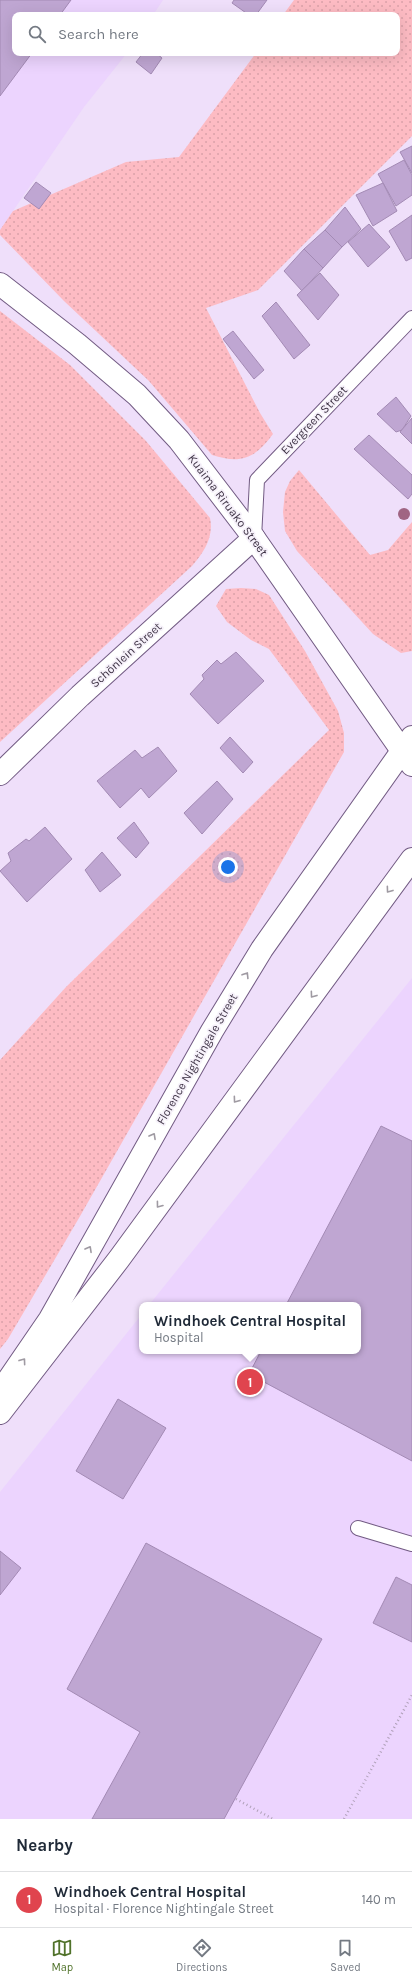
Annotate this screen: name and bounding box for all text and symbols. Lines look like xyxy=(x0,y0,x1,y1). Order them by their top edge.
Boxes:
search box xyxy=(12,12,400,56)
icon: search xyxy=(26,23,48,45)
text: Search here xyxy=(58,25,139,43)
street label: Evergreen Street xyxy=(278,383,350,457)
street label: Kuaima Riruako Street xyxy=(185,451,271,559)
street label: Schönlein Street xyxy=(88,619,165,691)
your location xyxy=(218,857,238,877)
one-way arrow xyxy=(386,886,394,893)
one-way arrow xyxy=(242,972,249,979)
street label: Florence Nightingale Street xyxy=(154,991,241,1127)
one-way arrow xyxy=(310,991,317,998)
one-way arrow xyxy=(234,1096,241,1103)
one-way arrow xyxy=(148,1133,156,1140)
one-way arrow xyxy=(156,1201,164,1208)
one-way arrow xyxy=(85,1246,92,1253)
popup xyxy=(139,1302,361,1354)
text: Windhoek Central Hospital xyxy=(154,1312,346,1330)
text: Hospital xyxy=(154,1330,204,1345)
one-way arrow xyxy=(18,1358,25,1365)
pin: 1 xyxy=(237,1367,263,1397)
text: Nearby xyxy=(16,1835,73,1855)
text: Windhoek Central Hospital xyxy=(54,1883,246,1901)
text: 1 xyxy=(27,1892,31,1907)
text: 140 m xyxy=(361,1892,396,1907)
text: Hospital · Florence Nightingale Street xyxy=(54,1901,274,1916)
tab: Map xyxy=(51,1937,73,1974)
tab: Directions xyxy=(176,1937,228,1974)
tab: Saved xyxy=(330,1937,361,1974)

